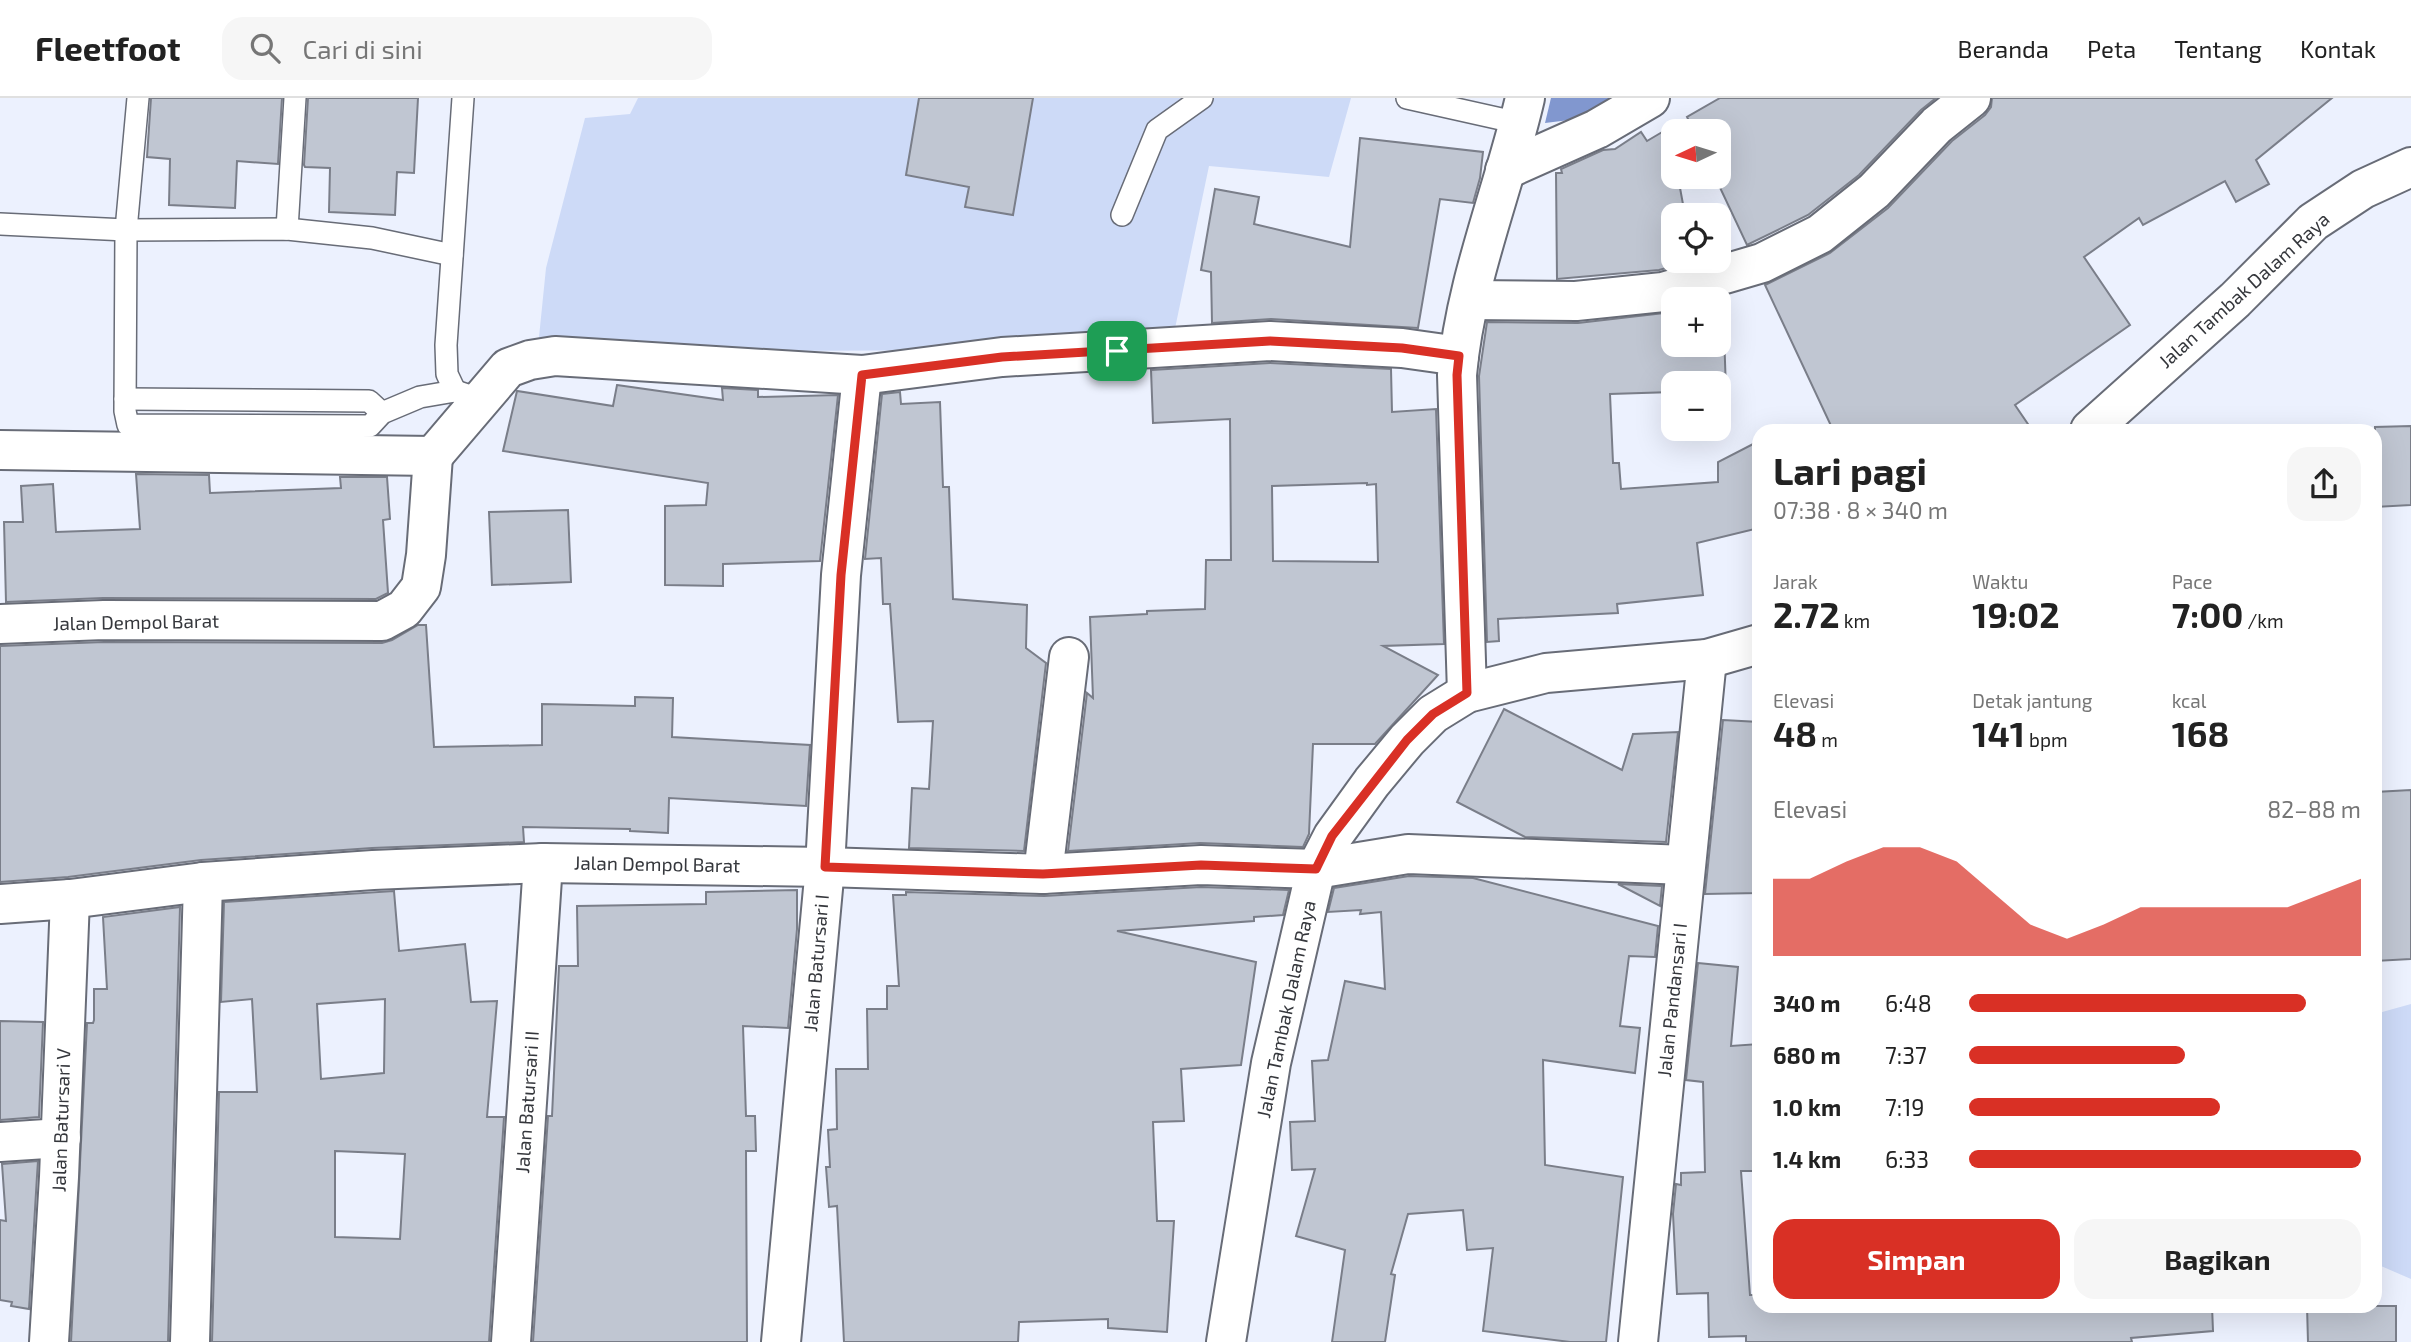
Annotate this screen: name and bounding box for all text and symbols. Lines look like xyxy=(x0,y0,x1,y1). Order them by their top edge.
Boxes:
search box xyxy=(222,17,712,80)
text: Fleetfoot xyxy=(35,28,180,68)
icon: search xyxy=(246,29,284,67)
text: Cari di sini xyxy=(302,33,423,64)
text: Beranda xyxy=(1958,34,2049,63)
text: Peta xyxy=(2087,34,2136,63)
text: Tentang xyxy=(2174,34,2262,63)
text: Kontak xyxy=(2300,34,2376,63)
north arrow xyxy=(1661,119,1731,189)
map controls xyxy=(1661,119,1731,441)
button: locate xyxy=(1661,203,1731,273)
street label: Jalan Tambak Dalam Raya xyxy=(2154,207,2334,372)
button: + xyxy=(1661,287,1731,357)
pin xyxy=(1087,321,1147,381)
icon: arrive xyxy=(1098,332,1136,370)
button: − xyxy=(1661,371,1731,441)
text: Lari pagi xyxy=(1773,447,1927,493)
button: share xyxy=(2287,447,2361,521)
text: 07:38 · 8 × 340 m xyxy=(1773,496,1948,524)
text: Jarak xyxy=(1773,570,1818,593)
text: Waktu xyxy=(1972,570,2028,593)
text: Pace xyxy=(2172,570,2213,593)
text: 2.72 xyxy=(1773,593,1840,635)
text: 19:02 xyxy=(1972,593,2060,635)
text: 7:00 xyxy=(2172,593,2243,635)
street label: Jalan Dempol Barat xyxy=(53,609,219,634)
text: km xyxy=(1840,609,1870,632)
text: /km xyxy=(2243,609,2284,632)
text: Elevasi xyxy=(1773,689,1834,712)
text: Detak jantung xyxy=(1972,689,2092,712)
text: kcal xyxy=(2172,689,2206,712)
text: 48 xyxy=(1773,712,1817,754)
text: 141 xyxy=(1972,712,2025,754)
text: 168 xyxy=(2172,712,2229,754)
text: m xyxy=(1817,728,1838,751)
text: bpm xyxy=(2025,728,2068,751)
text: Elevasi xyxy=(1773,795,1847,823)
text: 82–88 m xyxy=(2267,795,2361,823)
street label: Jalan Dempol Barat xyxy=(574,851,740,876)
street label: Jalan Batursari I xyxy=(798,893,833,1033)
street label: Jalan Tambak Dalam Raya xyxy=(1251,898,1320,1120)
street label: Jalan Pandansari I xyxy=(1652,922,1691,1078)
text: 340 m xyxy=(1773,989,1840,1017)
text: 6:48 xyxy=(1885,989,1932,1017)
street label: Jalan Batursari II xyxy=(510,1030,543,1174)
text: 680 m xyxy=(1773,1041,1841,1069)
text: 7:37 xyxy=(1885,1041,1927,1069)
street label: Jalan Batursari V xyxy=(46,1047,75,1192)
text: 1.0 km xyxy=(1773,1093,1841,1121)
text: 7:19 xyxy=(1885,1093,1925,1121)
text: 1.4 km xyxy=(1773,1145,1841,1173)
text: 6:33 xyxy=(1885,1145,1929,1173)
button: Simpan xyxy=(1773,1219,2060,1299)
button: Bagikan xyxy=(2074,1219,2361,1299)

